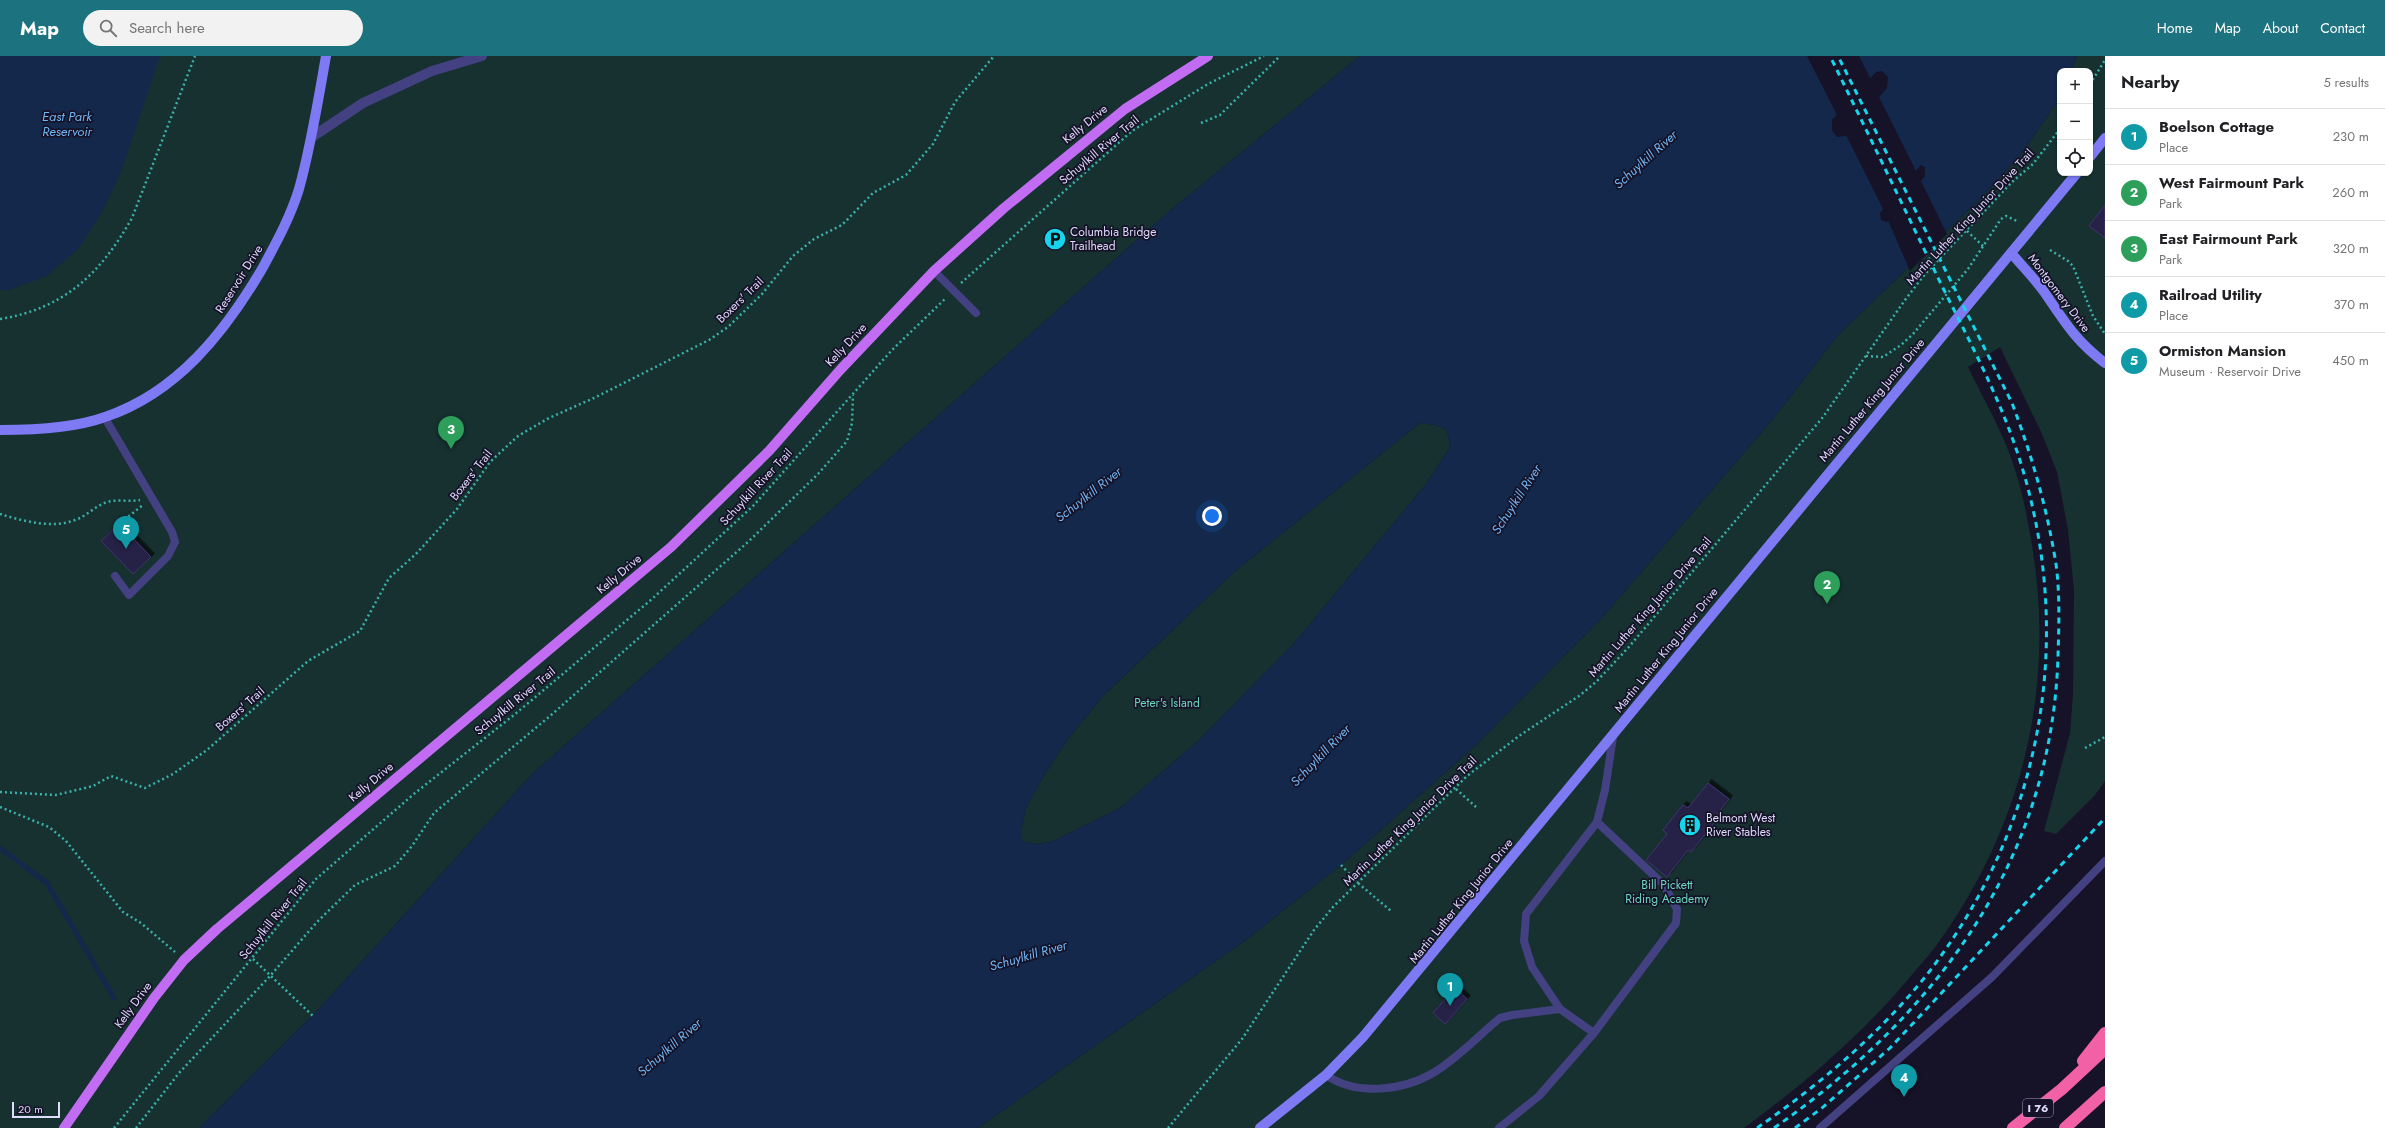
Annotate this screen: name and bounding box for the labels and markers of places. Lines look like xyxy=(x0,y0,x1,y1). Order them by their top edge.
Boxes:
place label: Columbia Bridge Trailhead xyxy=(1070,223,1156,255)
parking icon: Columbia Bridge Trailhead xyxy=(1042,226,1068,252)
pin: 3 xyxy=(438,416,464,449)
pin: 5 xyxy=(113,516,139,549)
pin: 2 xyxy=(1814,571,1840,604)
place label: Belmont West River Stables xyxy=(1706,809,1775,841)
building icon: Belmont West River Stables xyxy=(1677,812,1703,838)
pin: 1 xyxy=(1437,973,1463,1006)
pin: 4 xyxy=(1891,1064,1917,1097)

